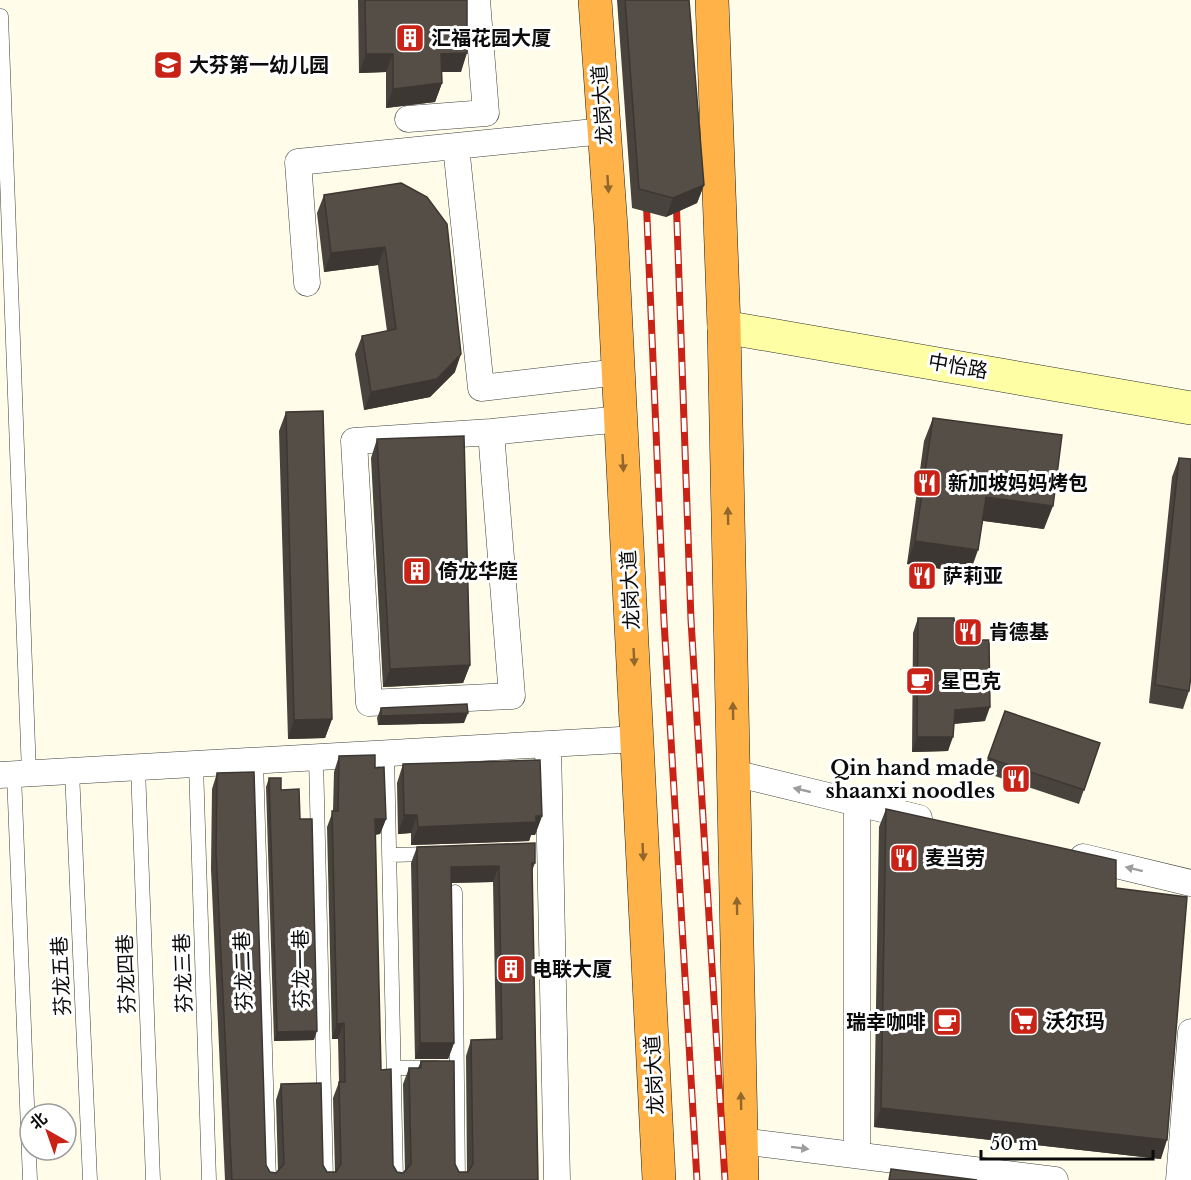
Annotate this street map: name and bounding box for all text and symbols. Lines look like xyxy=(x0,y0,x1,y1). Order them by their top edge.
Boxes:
building icon: 汇福花园大厦 xyxy=(394,22,426,54)
place label: 汇福花园大厦 xyxy=(431,26,551,50)
school or university icon: 大芬第一幼儿园 xyxy=(152,49,184,81)
place label: 大芬第一幼儿园 xyxy=(189,53,329,77)
street label: 龙岗大道 xyxy=(587,64,617,146)
one-way arrow xyxy=(603,175,613,194)
street label: 中怡路 xyxy=(926,349,990,383)
one-way arrow xyxy=(619,453,628,472)
restaurant icon: 新加坡妈妈烤包 xyxy=(911,467,943,499)
place label: 新加坡妈妈烤包 xyxy=(948,471,1088,495)
one-way arrow xyxy=(723,506,733,525)
street label: 龙岗大道 xyxy=(616,549,644,631)
building icon: 倚龙华庭 xyxy=(401,555,433,587)
place label: 倚龙华庭 xyxy=(438,559,518,583)
restaurant icon: 萨莉亚 xyxy=(906,560,938,592)
place label: 萨莉亚 xyxy=(943,564,1003,588)
restaurant icon: 肯德基 xyxy=(952,616,984,648)
place label: 肯德基 xyxy=(989,620,1049,644)
one-way arrow xyxy=(629,648,638,667)
cafe icon: 星巴克 xyxy=(904,665,936,697)
place label: 星巴克 xyxy=(941,669,1001,693)
one-way arrow xyxy=(728,701,737,720)
place label: Qin hand made shaanxi noodles xyxy=(825,756,995,803)
restaurant icon: Qin hand made shaanxi noodles xyxy=(1000,763,1032,795)
one-way arrow xyxy=(792,784,811,794)
restaurant icon: 麦当劳 xyxy=(888,842,920,874)
one-way arrow xyxy=(639,843,648,862)
place label: 麦当劳 xyxy=(925,846,985,870)
one-way arrow xyxy=(1125,864,1143,874)
one-way arrow xyxy=(732,896,742,915)
street label: 芬龙一巷 xyxy=(288,929,314,1009)
street label: 芬龙二巷 xyxy=(230,931,256,1011)
street label: 芬龙三巷 xyxy=(170,933,196,1013)
street label: 芬龙四巷 xyxy=(113,934,139,1014)
street label: 芬龙五巷 xyxy=(47,935,75,1017)
building icon: 电联大厦 xyxy=(495,953,527,985)
place label: 电联大厦 xyxy=(532,957,612,981)
supermarket icon: 沃尔玛 xyxy=(1008,1005,1040,1037)
cafe icon: 瑞幸咖啡 xyxy=(931,1006,963,1038)
place label: 沃尔玛 xyxy=(1045,1009,1105,1033)
place label: 瑞幸咖啡 xyxy=(846,1010,926,1034)
street label: 龙岗大道 xyxy=(640,1034,668,1116)
one-way arrow xyxy=(736,1091,746,1110)
north arrow xyxy=(18,1102,78,1162)
text: 北 xyxy=(26,1108,51,1133)
scale bar xyxy=(981,1123,1154,1161)
text: 50 m xyxy=(990,1133,1038,1155)
one-way arrow xyxy=(790,1143,809,1153)

